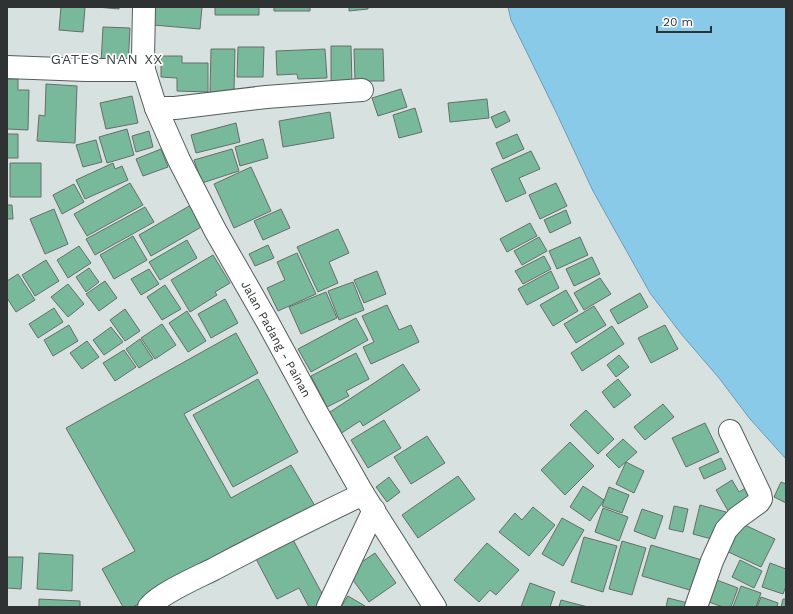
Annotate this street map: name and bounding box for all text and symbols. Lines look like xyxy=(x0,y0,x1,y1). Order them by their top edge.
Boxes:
scale bar xyxy=(657,8,711,34)
text: 20 m xyxy=(663,15,693,29)
district label: GATES NAN XX xyxy=(51,51,163,67)
street label: Jalan Padang - Painan xyxy=(238,278,314,400)

